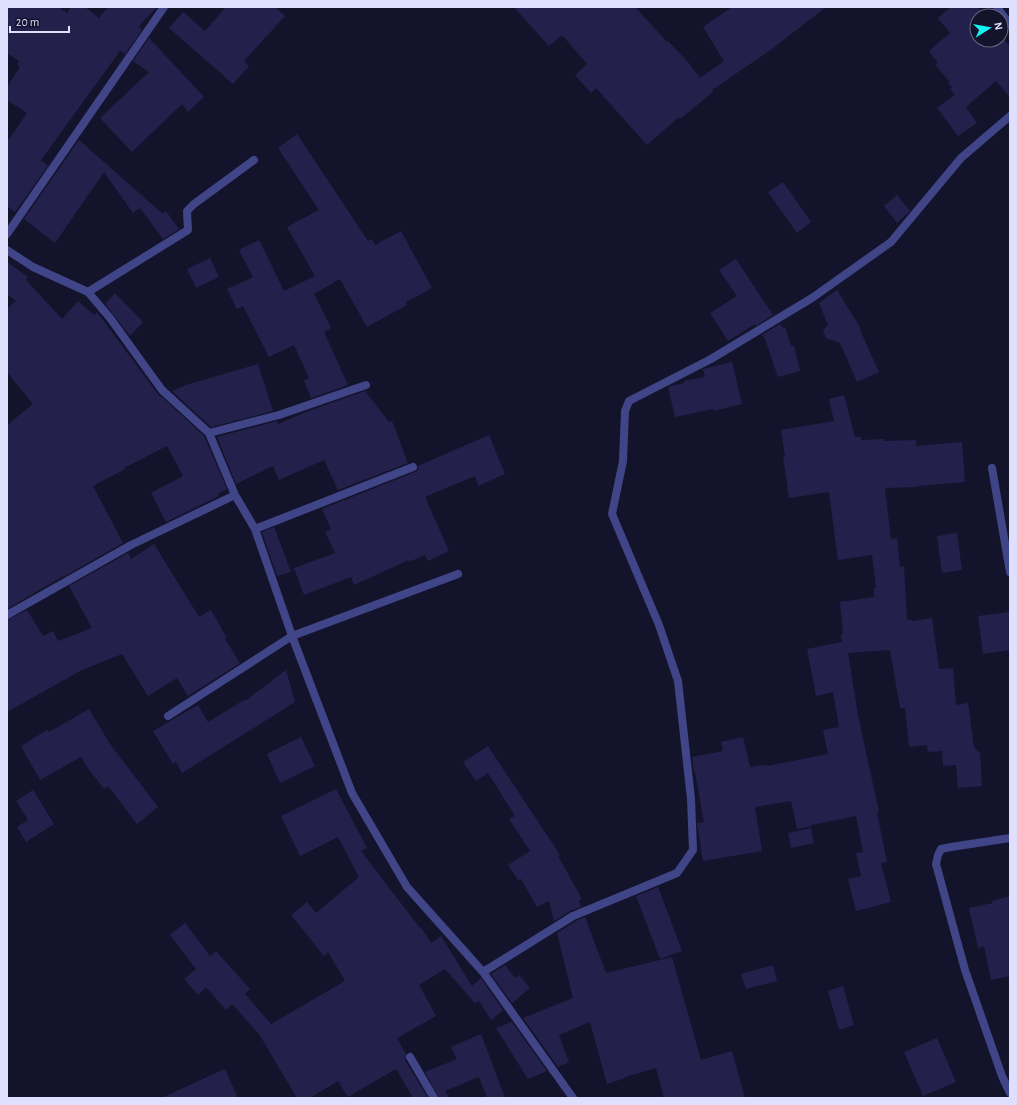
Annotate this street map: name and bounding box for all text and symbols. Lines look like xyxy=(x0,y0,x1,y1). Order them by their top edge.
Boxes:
scale bar xyxy=(10,8,69,34)
north arrow xyxy=(969,8,1009,48)
text: 20 m xyxy=(16,16,39,28)
text: N xyxy=(992,21,1004,31)

